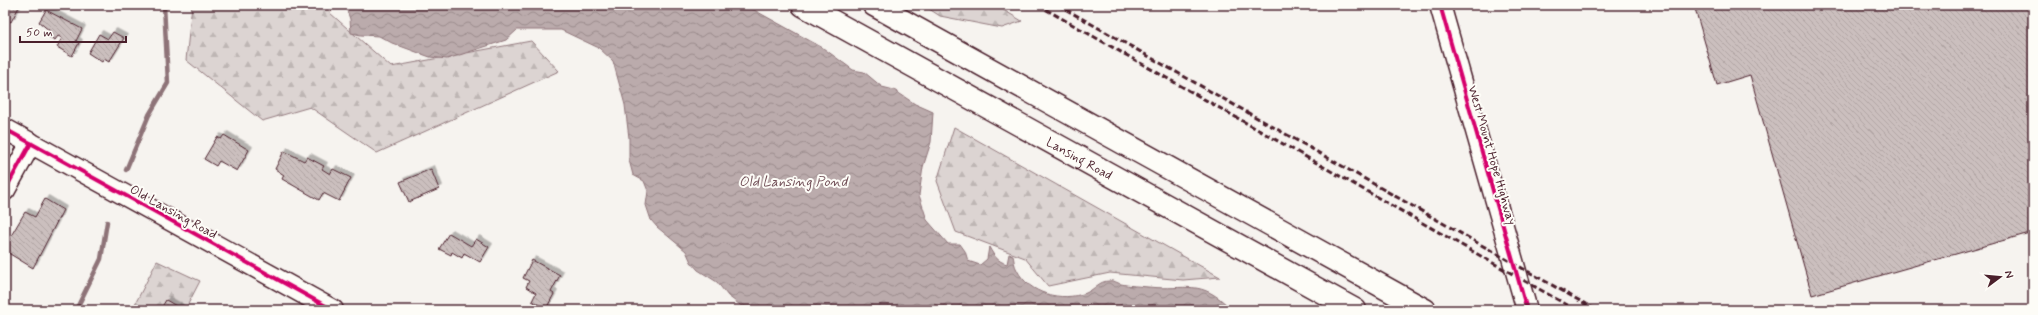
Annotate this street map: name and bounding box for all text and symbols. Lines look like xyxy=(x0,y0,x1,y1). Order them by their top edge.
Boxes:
scale bar xyxy=(20,18,126,44)
text: 50 m xyxy=(26,25,53,41)
street label: West Mount Hope Highway xyxy=(1463,84,1520,227)
street label: Lansing Road xyxy=(1043,134,1115,184)
water label: Old Lansing Pond xyxy=(739,173,849,192)
street label: Old Lansing Road xyxy=(127,181,220,243)
north arrow xyxy=(1980,257,2020,297)
text: N xyxy=(2001,269,2016,280)

